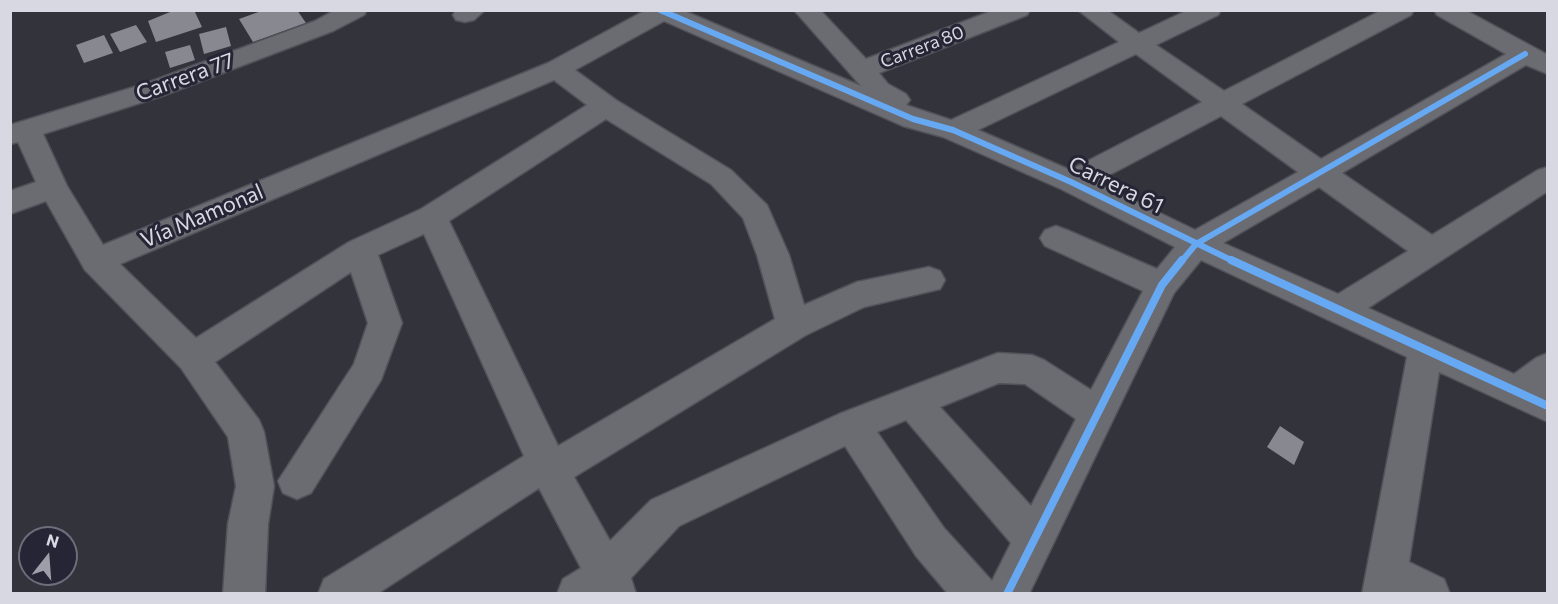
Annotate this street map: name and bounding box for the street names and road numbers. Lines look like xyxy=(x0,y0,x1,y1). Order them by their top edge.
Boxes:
street label: Carrera 80 xyxy=(877,21,967,73)
street label: Carrera 77 xyxy=(132,47,238,107)
street label: Carrera 61 xyxy=(1064,151,1168,219)
street label: Vía Mamonal xyxy=(137,178,267,254)

